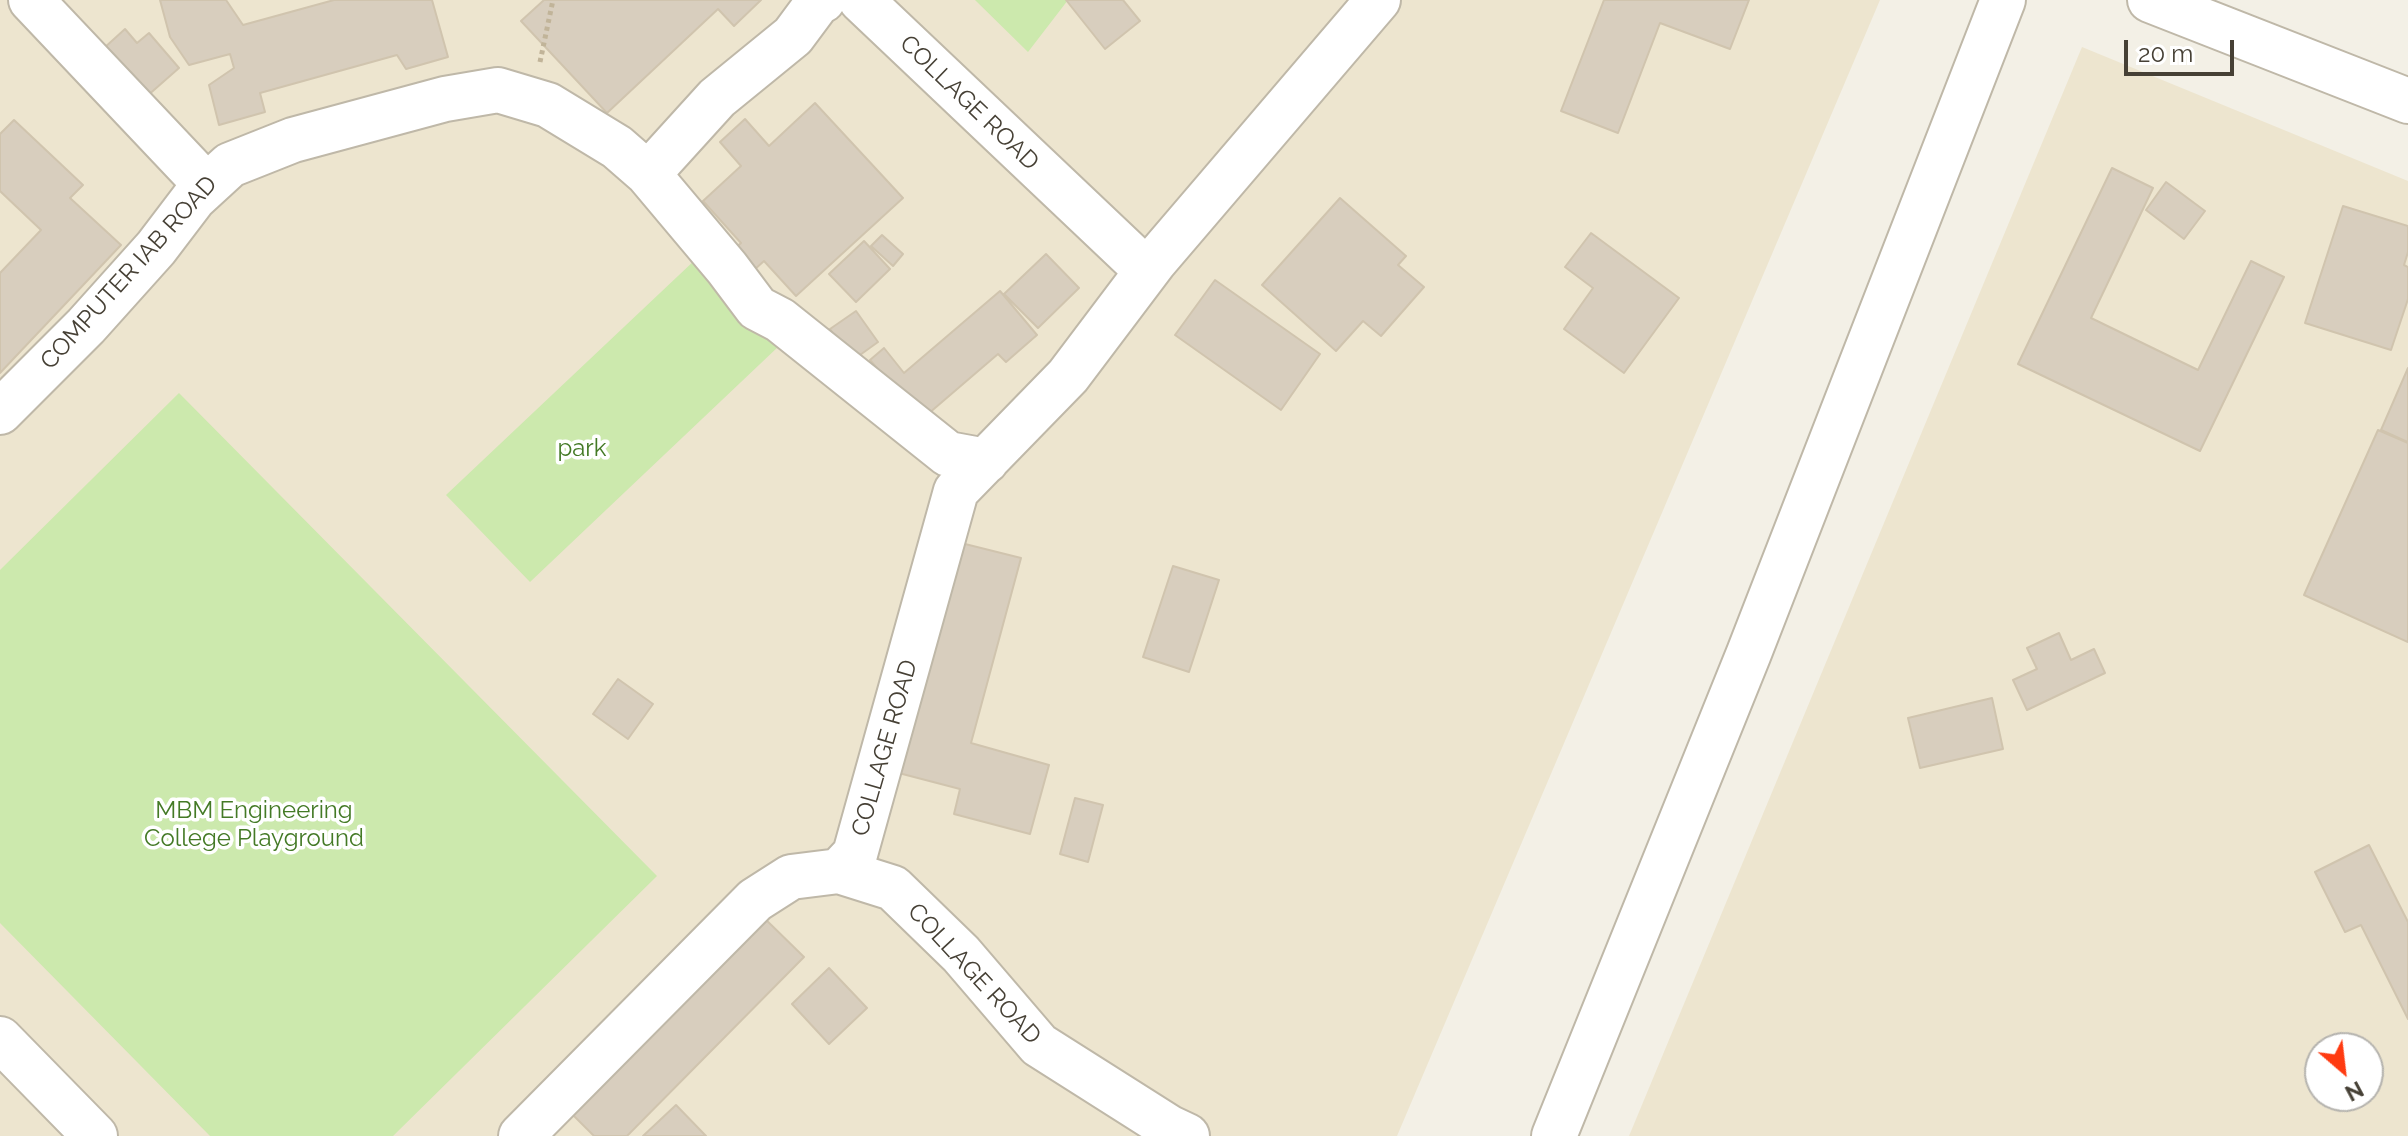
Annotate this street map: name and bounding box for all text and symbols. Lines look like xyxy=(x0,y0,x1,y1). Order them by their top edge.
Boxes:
scale bar xyxy=(2128,24,2238,74)
street label: COLLAGE ROAD xyxy=(893,29,1045,177)
text: 20 m xyxy=(2138,39,2193,68)
street label: COMPUTER IAB ROAD xyxy=(35,170,223,376)
park label: park xyxy=(557,435,607,463)
street label: COLLAGE ROAD xyxy=(846,656,924,840)
park label: MBM Engineering College Playground xyxy=(144,797,364,853)
street label: COLLAGE ROAD xyxy=(901,898,1047,1050)
north arrow xyxy=(2304,1032,2384,1112)
text: N xyxy=(2341,1076,2368,1107)

